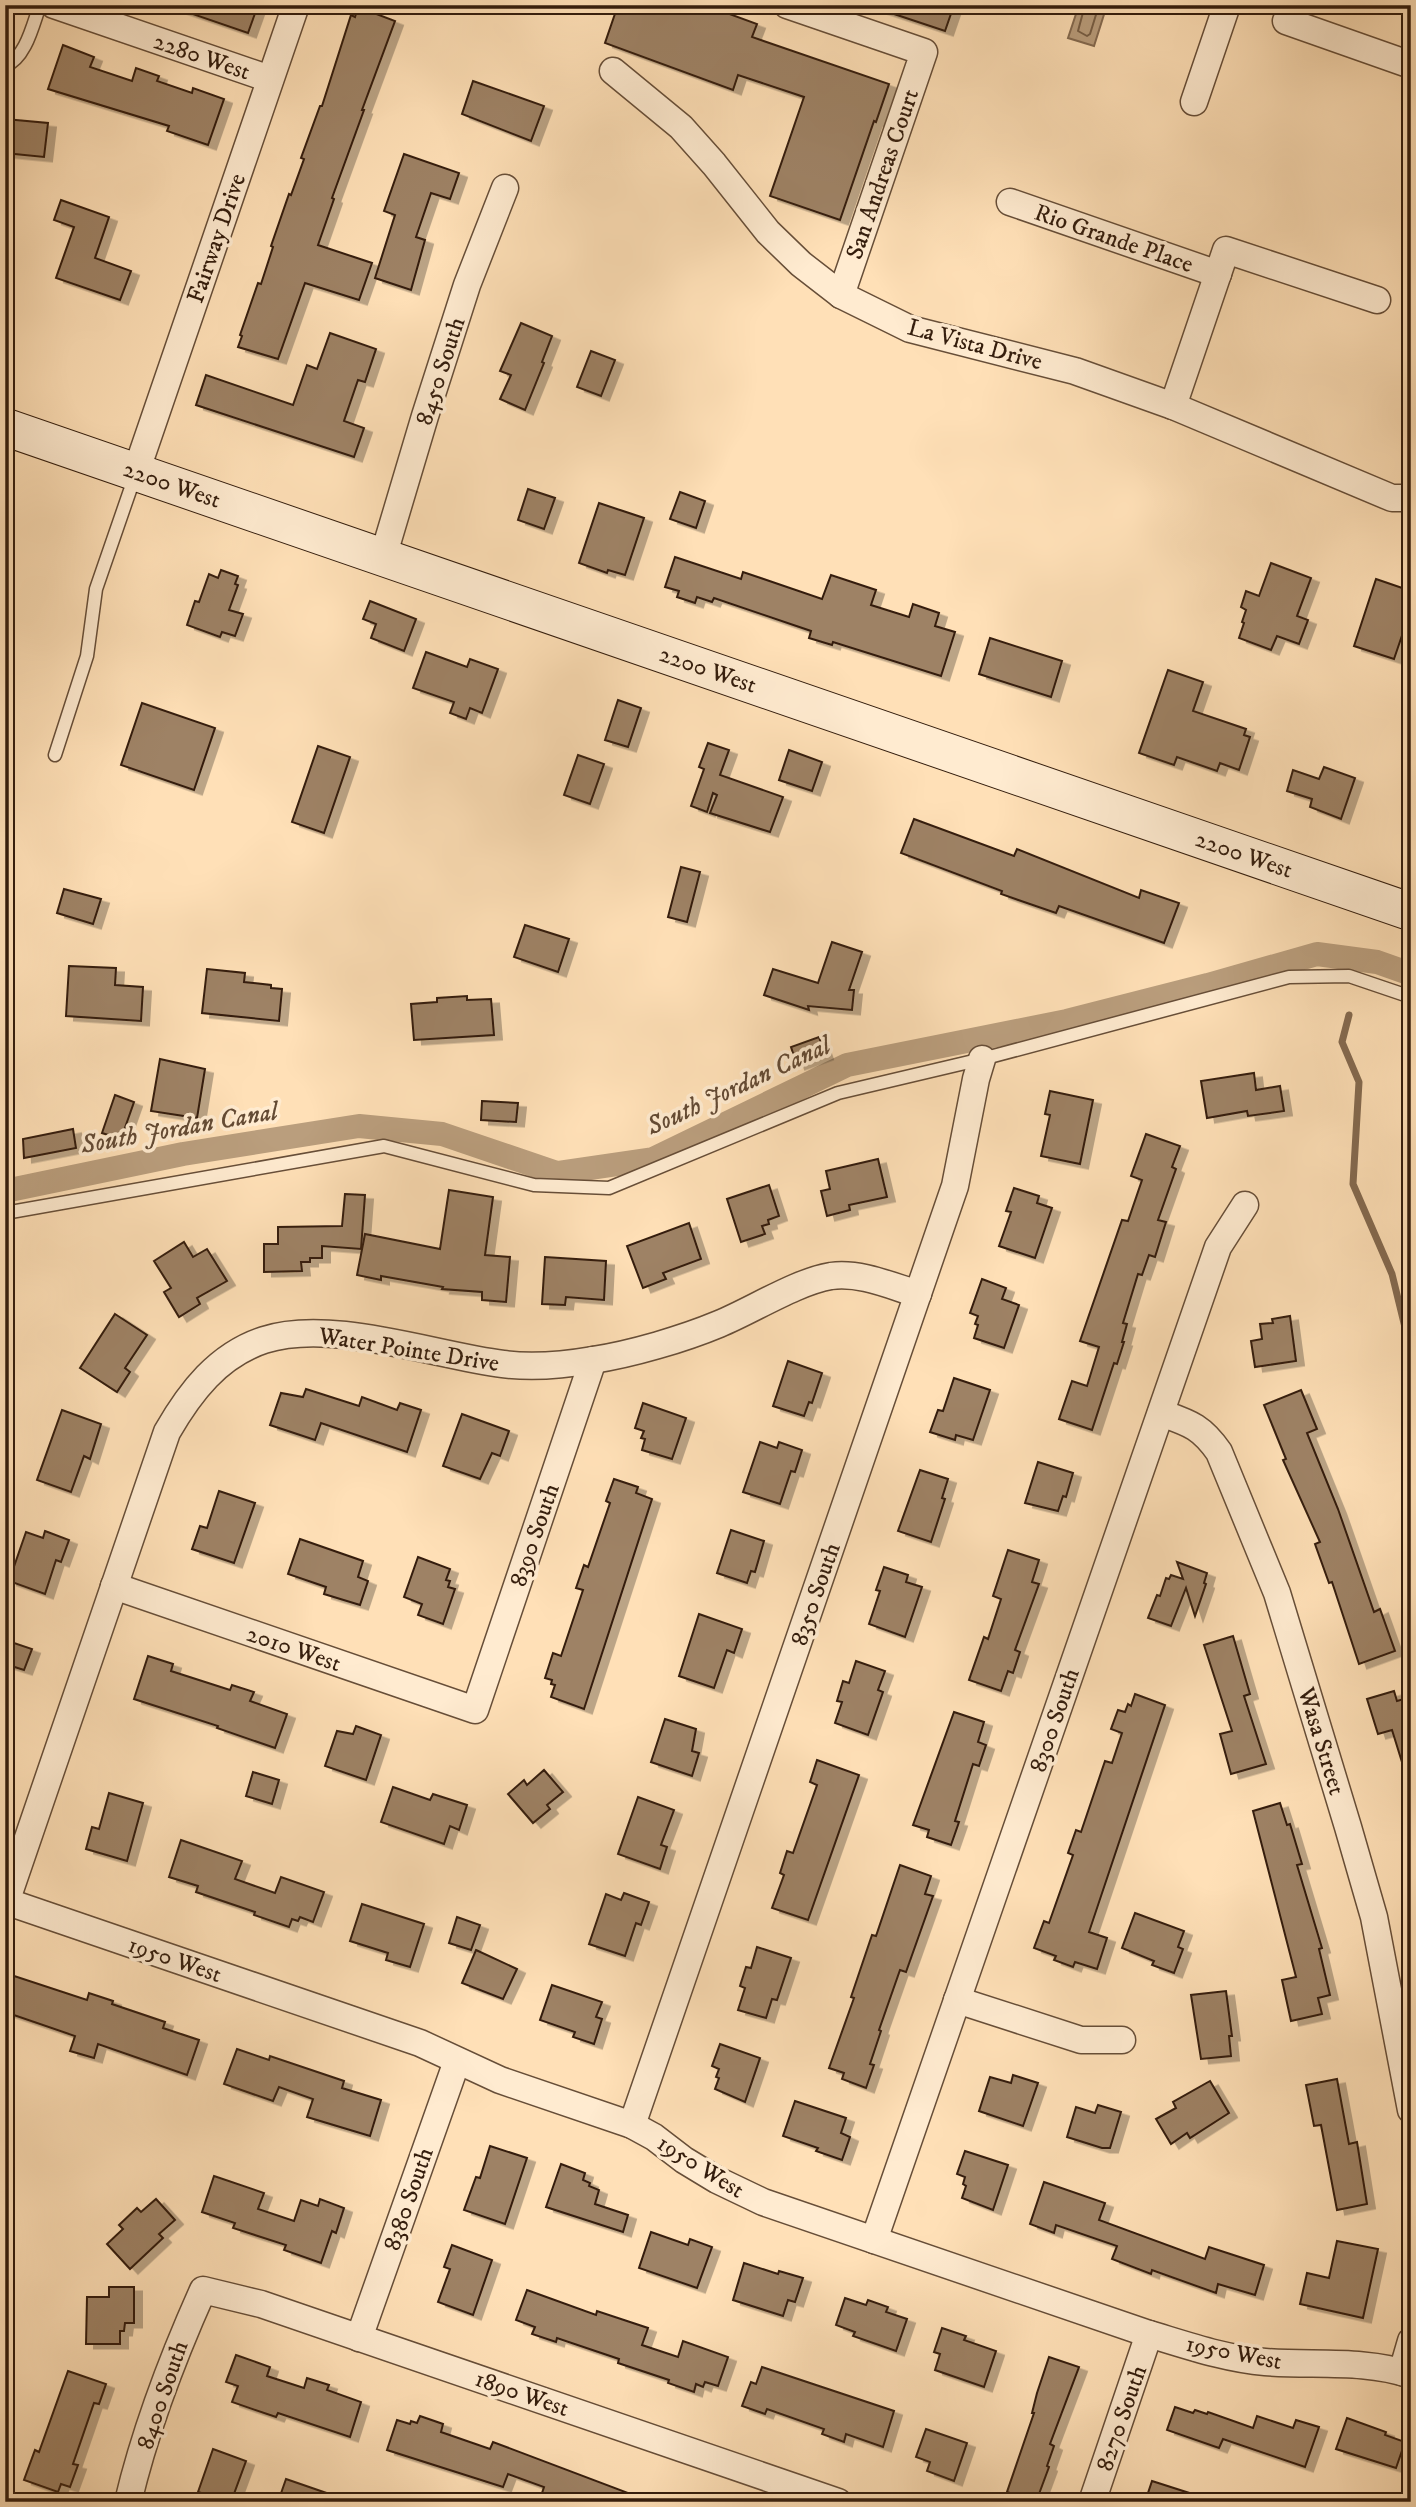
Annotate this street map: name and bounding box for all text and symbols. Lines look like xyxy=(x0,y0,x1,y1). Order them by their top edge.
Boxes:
street label: 2280 West xyxy=(149,26,254,88)
street label: San Andreas Court xyxy=(840,85,926,263)
street label: Fairway Drive xyxy=(181,170,253,307)
street label: Rio Grande Place xyxy=(1030,198,1197,280)
street label: 8450 South xyxy=(409,313,473,429)
street label: La Vista Drive xyxy=(904,313,1045,377)
street label: 2200 West xyxy=(119,454,225,516)
street label: 2200 West xyxy=(655,639,761,701)
street label: 2200 West xyxy=(1191,824,1297,886)
water label: South Jordan Canal xyxy=(640,1028,839,1144)
water label: South Jordan Canal xyxy=(77,1094,283,1162)
street label: Water Pointe Drive xyxy=(315,1321,501,1379)
street label: 8390 South xyxy=(503,1479,567,1591)
street label: 8350 South xyxy=(784,1538,848,1650)
street label: 2010 West xyxy=(243,1619,345,1679)
street label: 8300 South xyxy=(1023,1664,1087,1776)
street label: Wasa Street xyxy=(1290,1683,1352,1799)
street label: 1950 West xyxy=(124,1930,226,1990)
street label: 1950 West xyxy=(651,2128,750,2205)
street label: 8380 South xyxy=(377,2143,441,2255)
street label: 1950 West xyxy=(1183,2329,1285,2377)
street label: 8400 South xyxy=(130,2337,196,2454)
street label: 8270 South xyxy=(1090,2361,1154,2475)
street label: 1890 West xyxy=(471,2364,573,2424)

